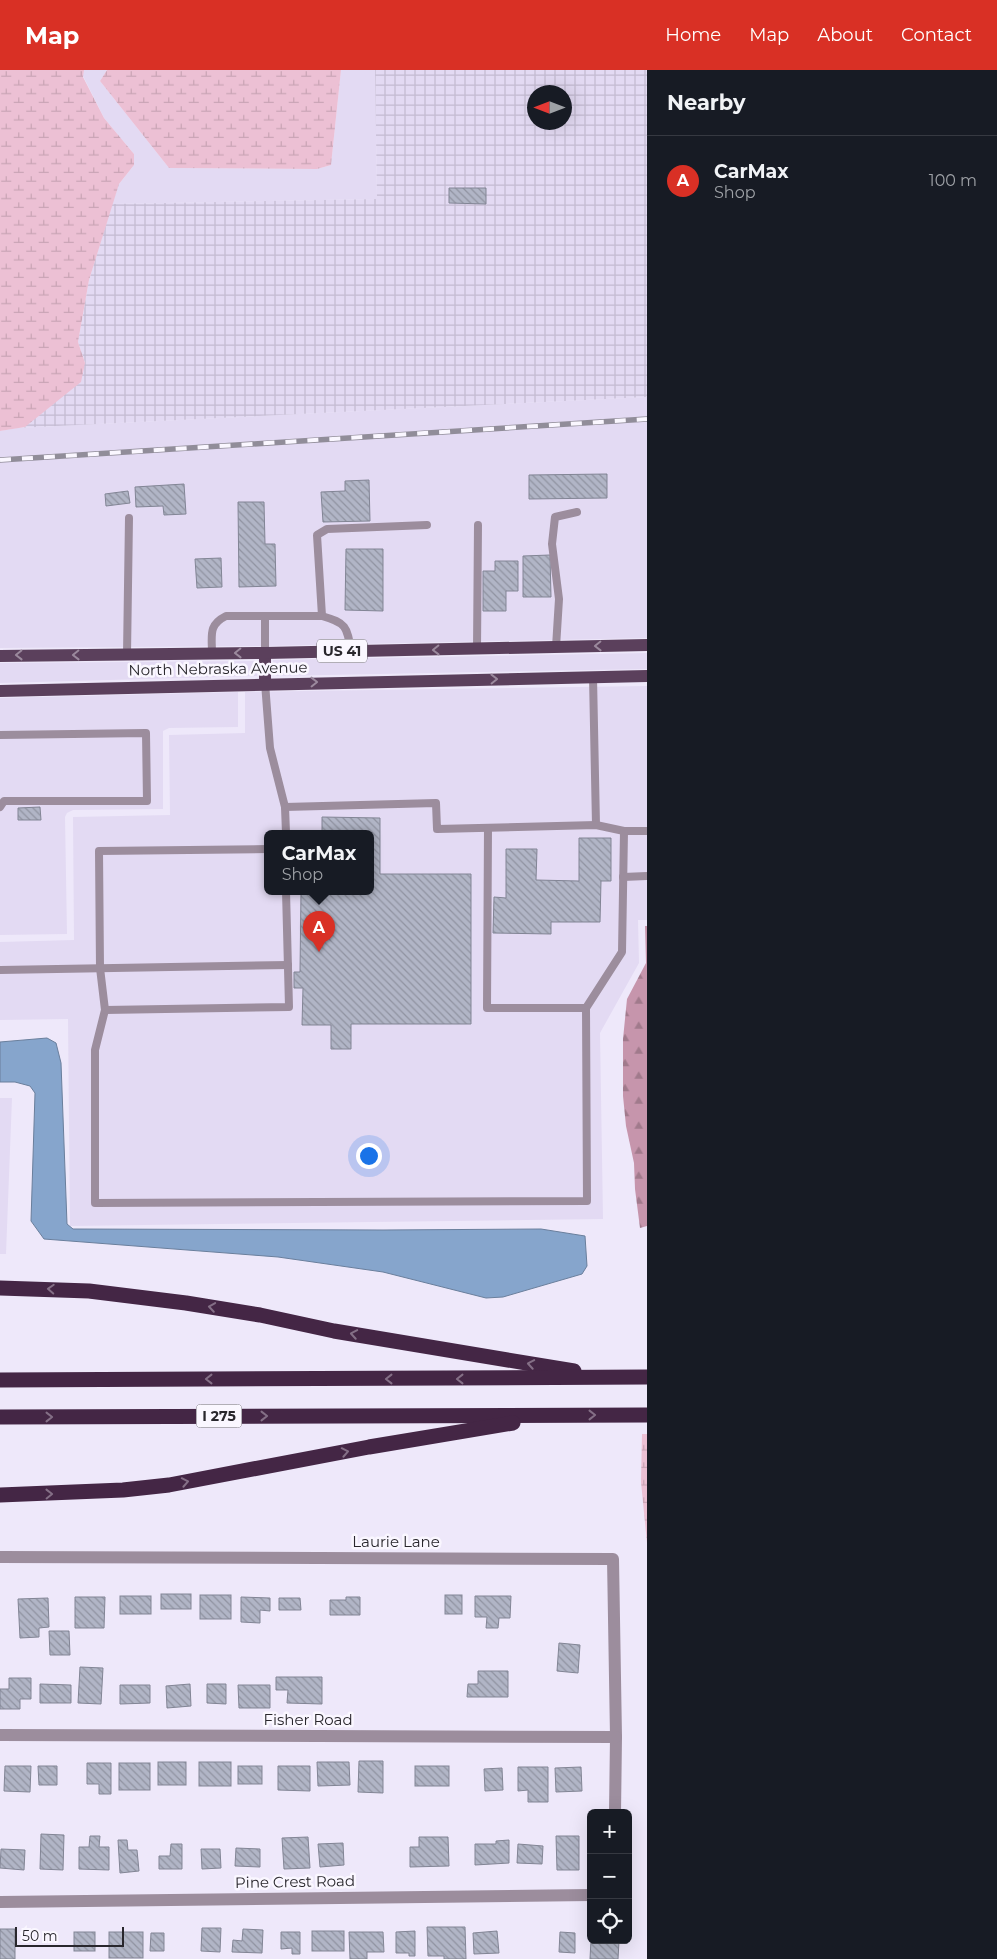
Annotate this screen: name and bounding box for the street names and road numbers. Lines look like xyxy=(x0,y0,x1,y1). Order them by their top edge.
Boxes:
road number: US 41 xyxy=(317,640,367,662)
street label: North Nebraska Avenue xyxy=(128,657,308,680)
road number: I 275 xyxy=(196,1404,242,1428)
street label: Laurie Lane xyxy=(352,1532,440,1551)
street label: Fisher Road xyxy=(263,1710,353,1729)
street label: Pine Crest Road xyxy=(235,1871,355,1892)

